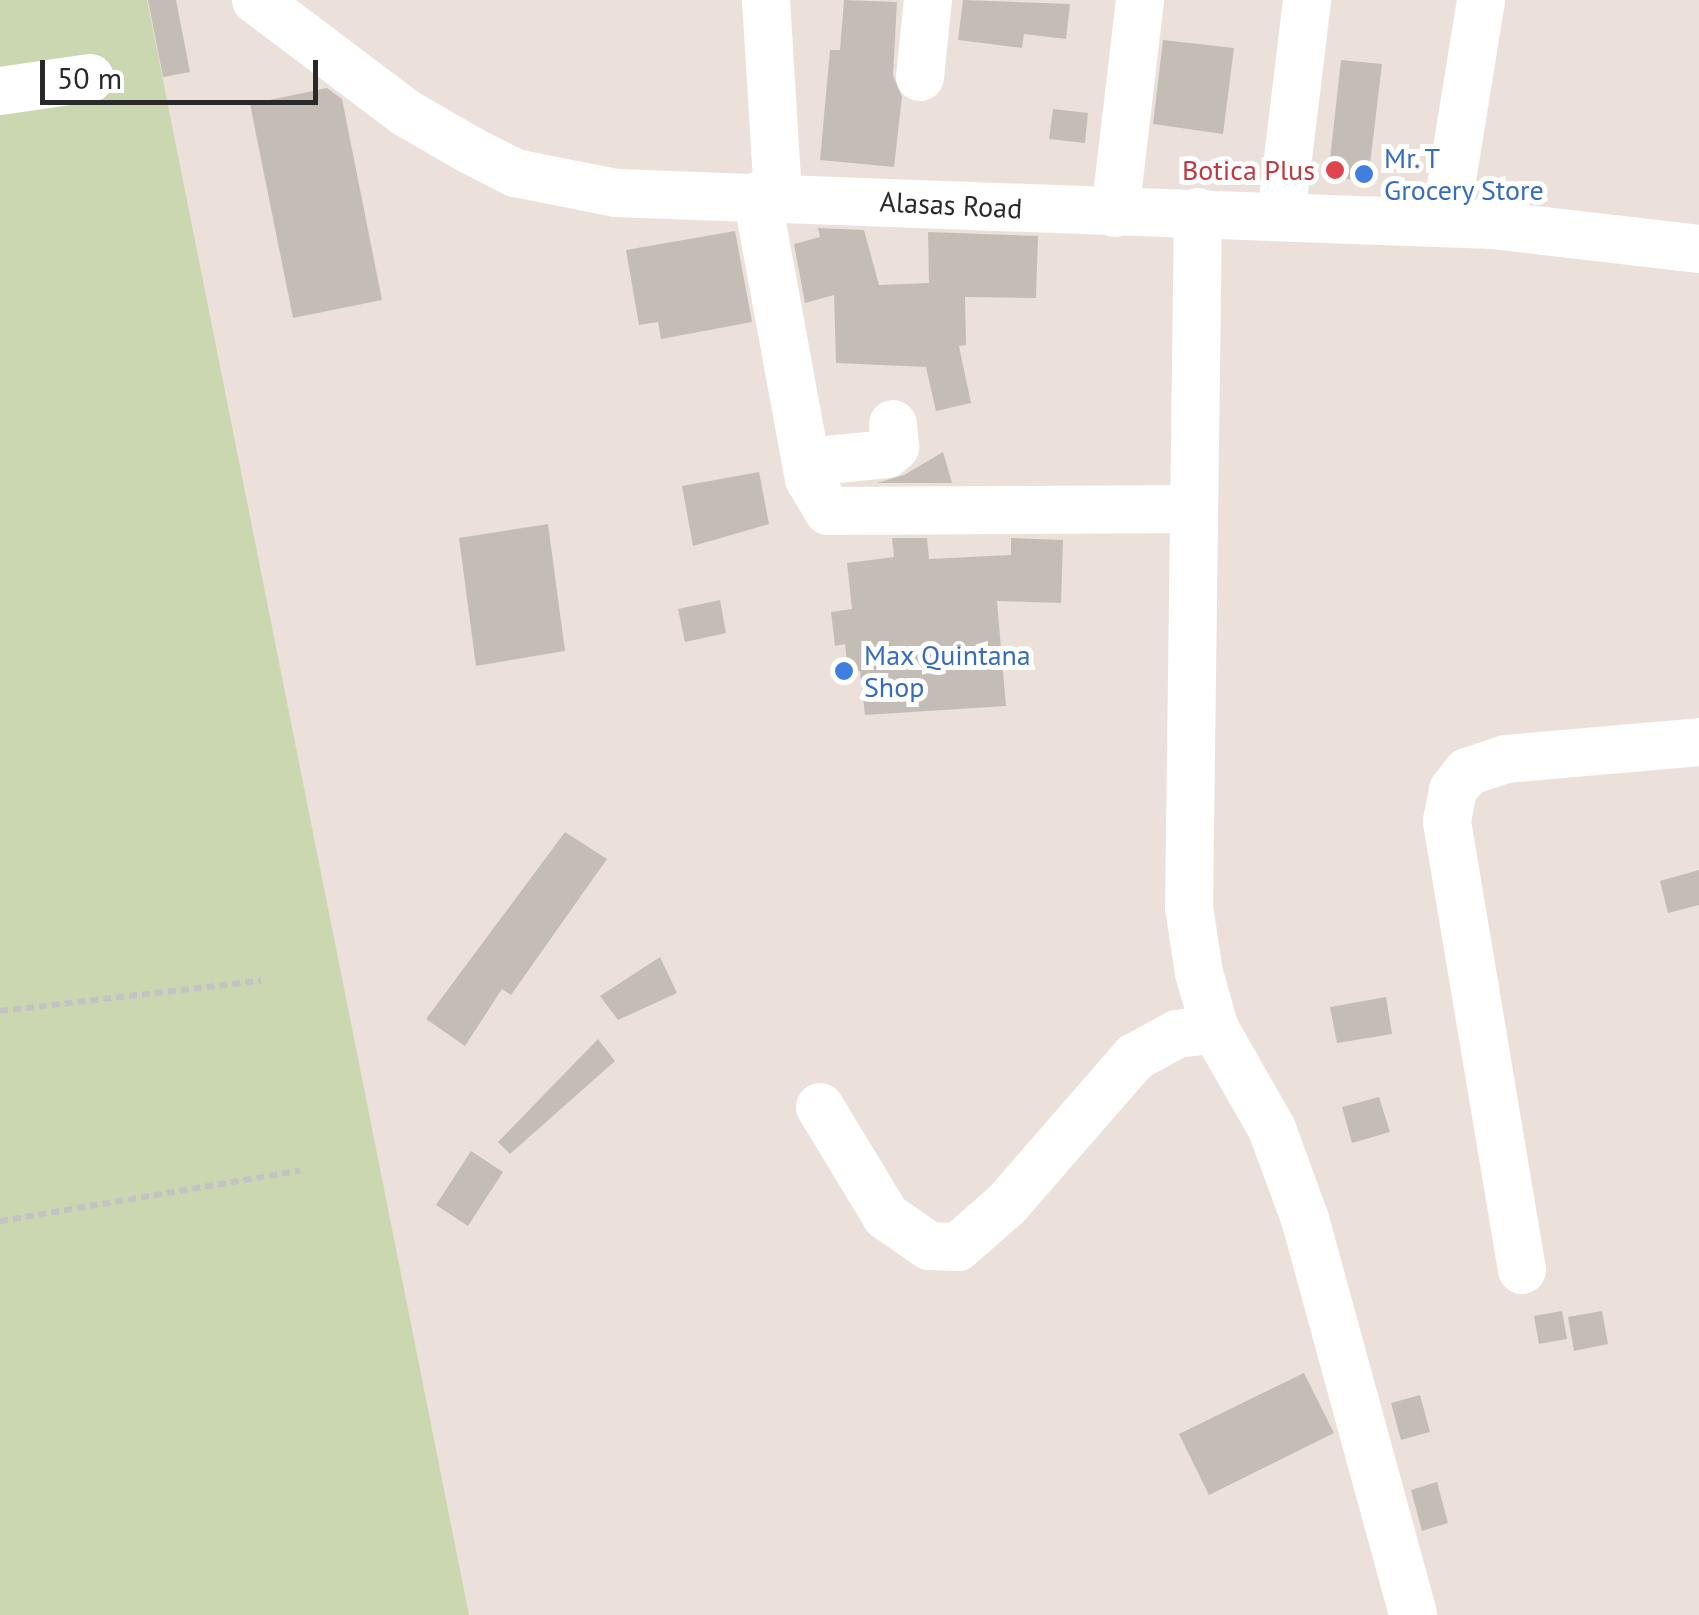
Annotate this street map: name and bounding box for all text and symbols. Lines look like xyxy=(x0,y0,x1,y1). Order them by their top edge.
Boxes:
scale bar xyxy=(45,40,322,102)
text: 50 m xyxy=(57,58,122,97)
place label: Mr. T Grocery Store xyxy=(1384,141,1545,207)
place label: Botica Plus xyxy=(1182,153,1315,187)
marker: Botica Plus xyxy=(1324,159,1346,181)
marker: Mr. T Grocery Store xyxy=(1353,163,1375,185)
street label: Alasas Road xyxy=(879,184,1023,226)
place label: Max Quintana Shop xyxy=(864,638,1032,704)
marker: Max Quintana Shop xyxy=(833,660,855,682)

